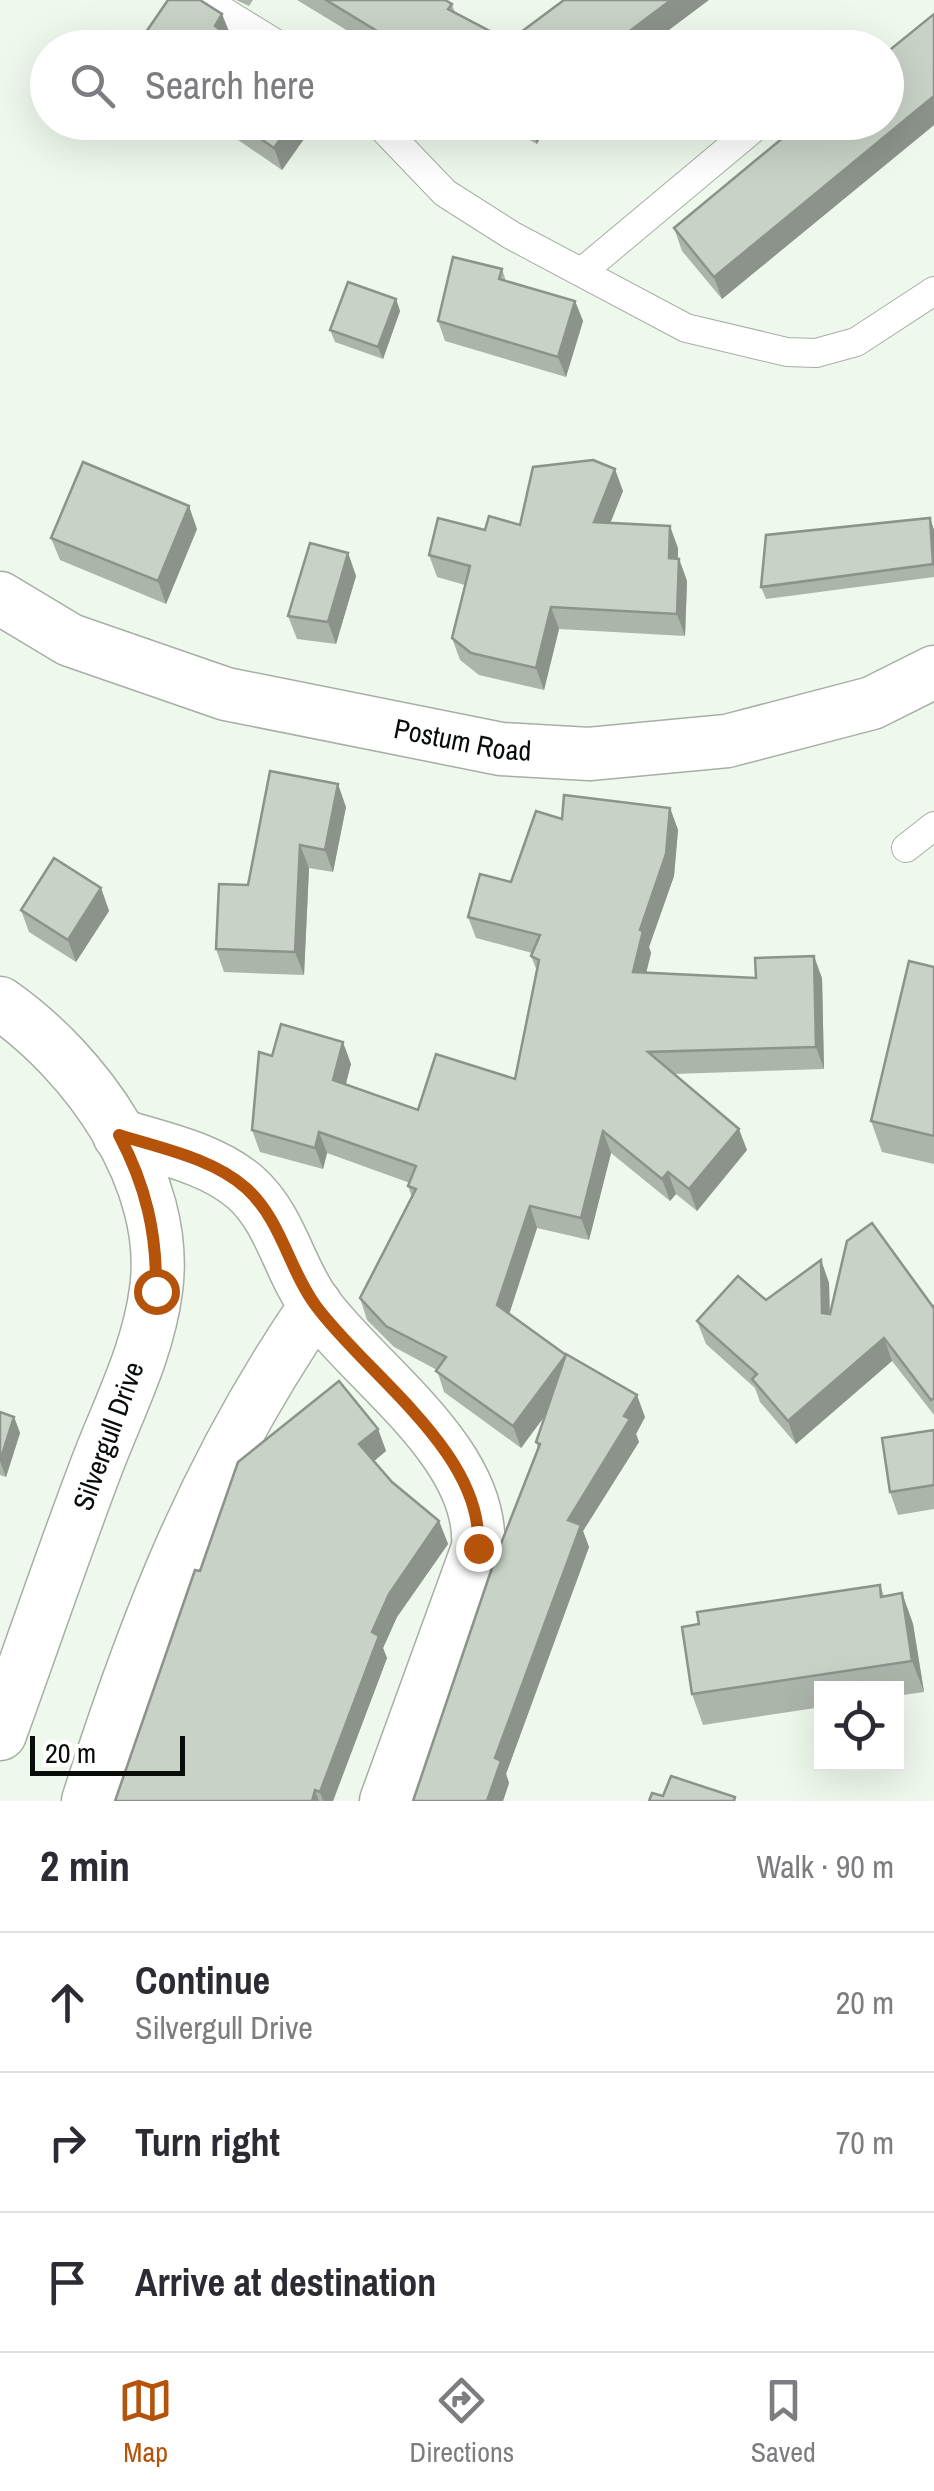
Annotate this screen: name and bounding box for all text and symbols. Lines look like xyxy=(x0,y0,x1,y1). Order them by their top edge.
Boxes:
search box xyxy=(30,30,904,140)
icon: search xyxy=(65,58,120,113)
text: Search here xyxy=(145,60,315,111)
street label: Postum Road xyxy=(391,709,532,770)
route start xyxy=(134,1269,180,1315)
street label: Silvergull Drive xyxy=(64,1356,152,1516)
route end xyxy=(456,1526,502,1572)
map controls xyxy=(814,1681,904,1771)
button: locate xyxy=(814,1681,904,1771)
scale bar xyxy=(30,1731,185,1776)
text: 20 m xyxy=(45,1734,96,1772)
text: 2 min xyxy=(40,1838,130,1894)
text: Walk · 90 m xyxy=(756,1845,894,1888)
text: Continue xyxy=(135,1955,270,2006)
icon: ahead xyxy=(40,1975,95,2030)
text: 20 m xyxy=(836,1981,894,2024)
text: Silvergull Drive xyxy=(135,2006,313,2049)
icon: right xyxy=(40,2115,95,2170)
text: Turn right xyxy=(135,2117,280,2168)
text: 70 m xyxy=(836,2121,894,2164)
icon: arrive xyxy=(40,2255,95,2310)
text: Arrive at destination xyxy=(135,2257,436,2308)
tab: Map xyxy=(118,2373,173,2471)
tab: Directions xyxy=(410,2373,514,2471)
tab: Saved xyxy=(751,2373,816,2471)

